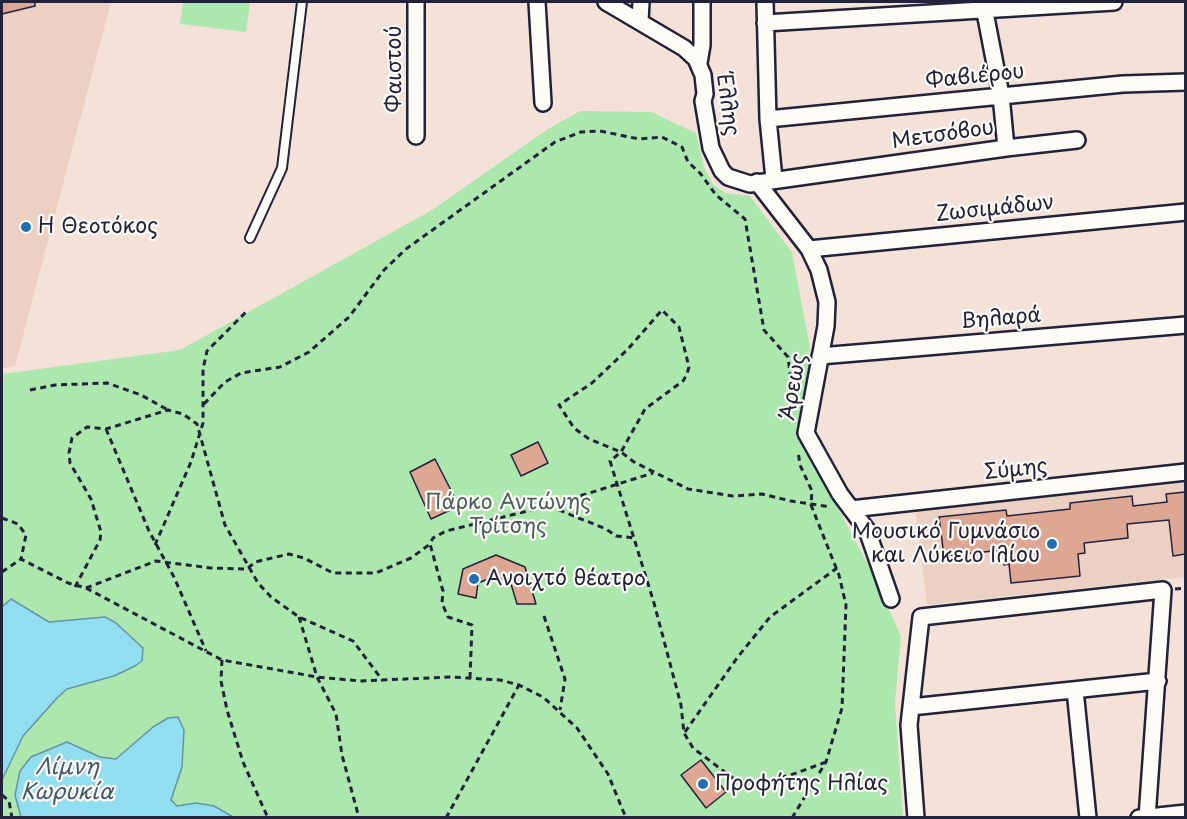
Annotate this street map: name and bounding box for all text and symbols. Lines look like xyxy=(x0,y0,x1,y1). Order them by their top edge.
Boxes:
street label: Φαιστού xyxy=(382,26,408,112)
street label: Φαβιέρου xyxy=(924,59,1026,95)
street label: Έλλης xyxy=(710,72,744,138)
street label: Μετσόβου xyxy=(890,115,996,155)
street label: Ζωσιμάδων xyxy=(935,190,1055,228)
place label: Η Θεοτόκος xyxy=(38,214,158,240)
marker: Η Θεοτόκος xyxy=(19,220,33,234)
street label: Βηλαρά xyxy=(960,303,1042,335)
street label: Άρεως xyxy=(776,352,812,422)
street label: Σύμης xyxy=(983,454,1049,486)
park label: Πάρκο Αντώνης Τρίτσης xyxy=(425,490,591,540)
place label: Μουσικό Γυμνάσιο και Λύκειο Ιλίου xyxy=(852,519,1040,569)
marker: Μουσικό Γυμνάσιο και Λύκειο Ιλίου xyxy=(1045,537,1059,551)
place label: Ανοιχτό θέατρο xyxy=(486,566,646,592)
marker: Ανοιχτό θέατρο xyxy=(467,572,481,586)
water label: Λίμνη Κωρυκία xyxy=(21,755,113,806)
place label: Προφήτης Ηλίας xyxy=(715,771,888,797)
marker: Προφήτης Ηλίας xyxy=(696,777,710,791)

